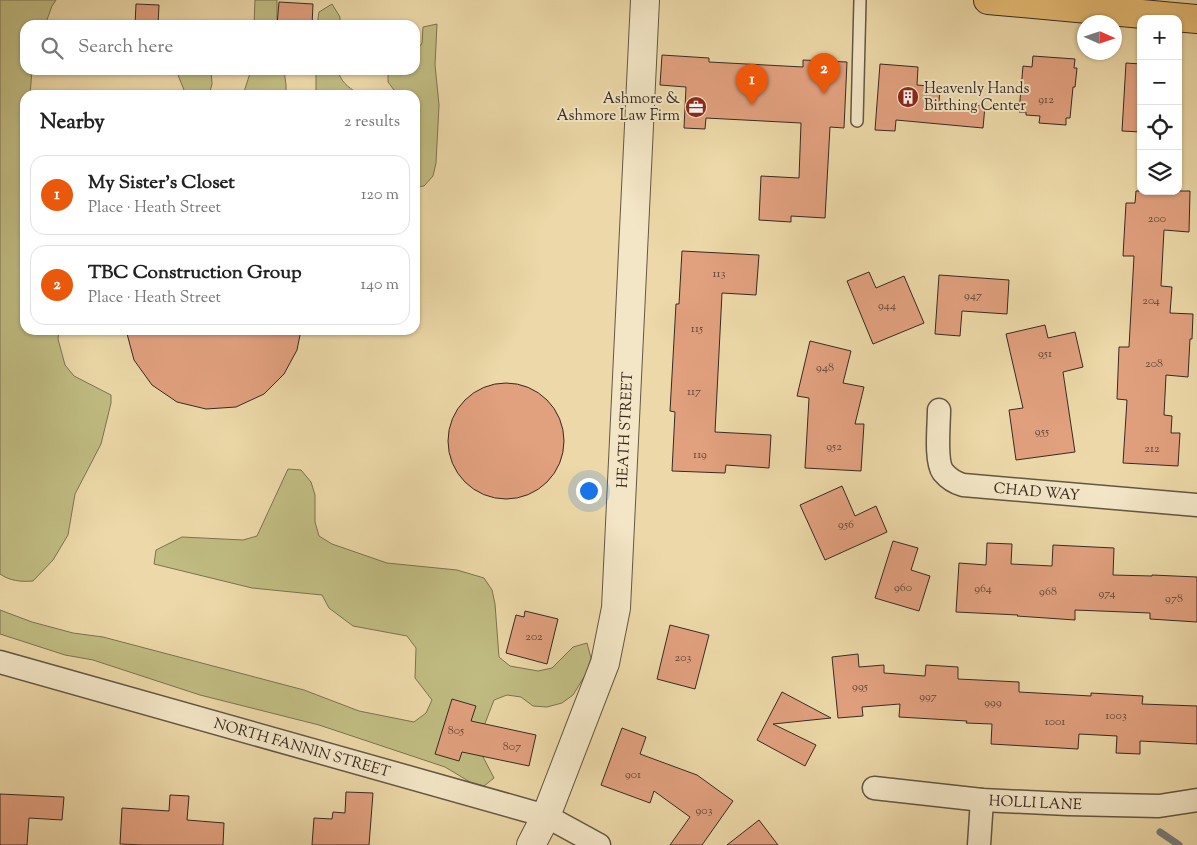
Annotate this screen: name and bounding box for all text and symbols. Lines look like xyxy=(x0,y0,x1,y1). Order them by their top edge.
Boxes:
north arrow xyxy=(1077,15,1122,60)
map controls xyxy=(1137,15,1182,195)
button: + xyxy=(1137,15,1182,60)
search box xyxy=(20,20,420,75)
icon: search xyxy=(38,34,66,62)
text: Search here xyxy=(78,34,173,61)
pin: 2 xyxy=(808,53,840,94)
button: − xyxy=(1137,60,1182,105)
pin: 1 xyxy=(736,64,768,105)
place label: Heavenly Hands Birthing Center xyxy=(924,79,1029,117)
building icon: Heavenly Hands Birthing Center xyxy=(896,85,920,109)
place label: Ashmore & Ashmore Law Firm xyxy=(556,89,681,127)
house number: 912 xyxy=(1038,91,1054,109)
office icon: Ashmore & Ashmore Law Firm xyxy=(684,95,708,119)
button: locate xyxy=(1137,105,1182,150)
text: Nearby xyxy=(40,108,105,138)
text: 2 results xyxy=(344,111,400,134)
button: layers xyxy=(1137,150,1182,195)
text: My Sister's Closet xyxy=(88,170,235,197)
text: 1 xyxy=(54,184,60,207)
text: 120 m xyxy=(361,184,399,207)
text: Place · Heath Street xyxy=(88,197,221,220)
house number: 200 xyxy=(1148,210,1166,228)
text: TBC Construction Group xyxy=(88,260,302,287)
house number: 113 xyxy=(712,265,726,283)
text: 2 xyxy=(53,274,61,297)
text: 140 m xyxy=(361,274,399,297)
text: Place · Heath Street xyxy=(88,287,221,310)
house number: 947 xyxy=(964,287,982,305)
house number: 204 xyxy=(1142,292,1160,310)
house number: 944 xyxy=(878,297,896,315)
house number: 115 xyxy=(691,320,703,338)
house number: 951 xyxy=(1038,345,1052,363)
house number: 208 xyxy=(1145,355,1163,373)
house number: 948 xyxy=(816,359,834,377)
street label: HEATH STREET xyxy=(613,371,639,489)
house number: 117 xyxy=(687,383,701,401)
house number: 955 xyxy=(1035,423,1049,441)
house number: 952 xyxy=(826,438,842,456)
house number: 212 xyxy=(1144,440,1160,458)
house number: 119 xyxy=(693,446,707,464)
your location xyxy=(576,478,602,504)
street label: CHAD WAY xyxy=(993,479,1081,507)
house number: 956 xyxy=(838,516,854,534)
house number: 960 xyxy=(894,579,912,597)
house number: 964 xyxy=(974,580,992,598)
house number: 968 xyxy=(1039,583,1057,601)
house number: 974 xyxy=(1098,585,1116,603)
house number: 978 xyxy=(1165,590,1183,608)
house number: 202 xyxy=(525,628,543,646)
house number: 203 xyxy=(675,649,692,667)
house number: 995 xyxy=(852,678,868,696)
house number: 997 xyxy=(919,688,937,706)
house number: 999 xyxy=(984,694,1002,712)
house number: 1003 xyxy=(1105,707,1127,725)
house number: 1001 xyxy=(1045,713,1065,731)
street label: NORTH FANNIN STREET xyxy=(211,714,393,784)
house number: 805 xyxy=(448,722,464,740)
house number: 807 xyxy=(503,738,521,756)
house number: 901 xyxy=(625,766,641,784)
street label: HOLLI LANE xyxy=(988,791,1082,816)
house number: 903 xyxy=(695,802,713,820)

